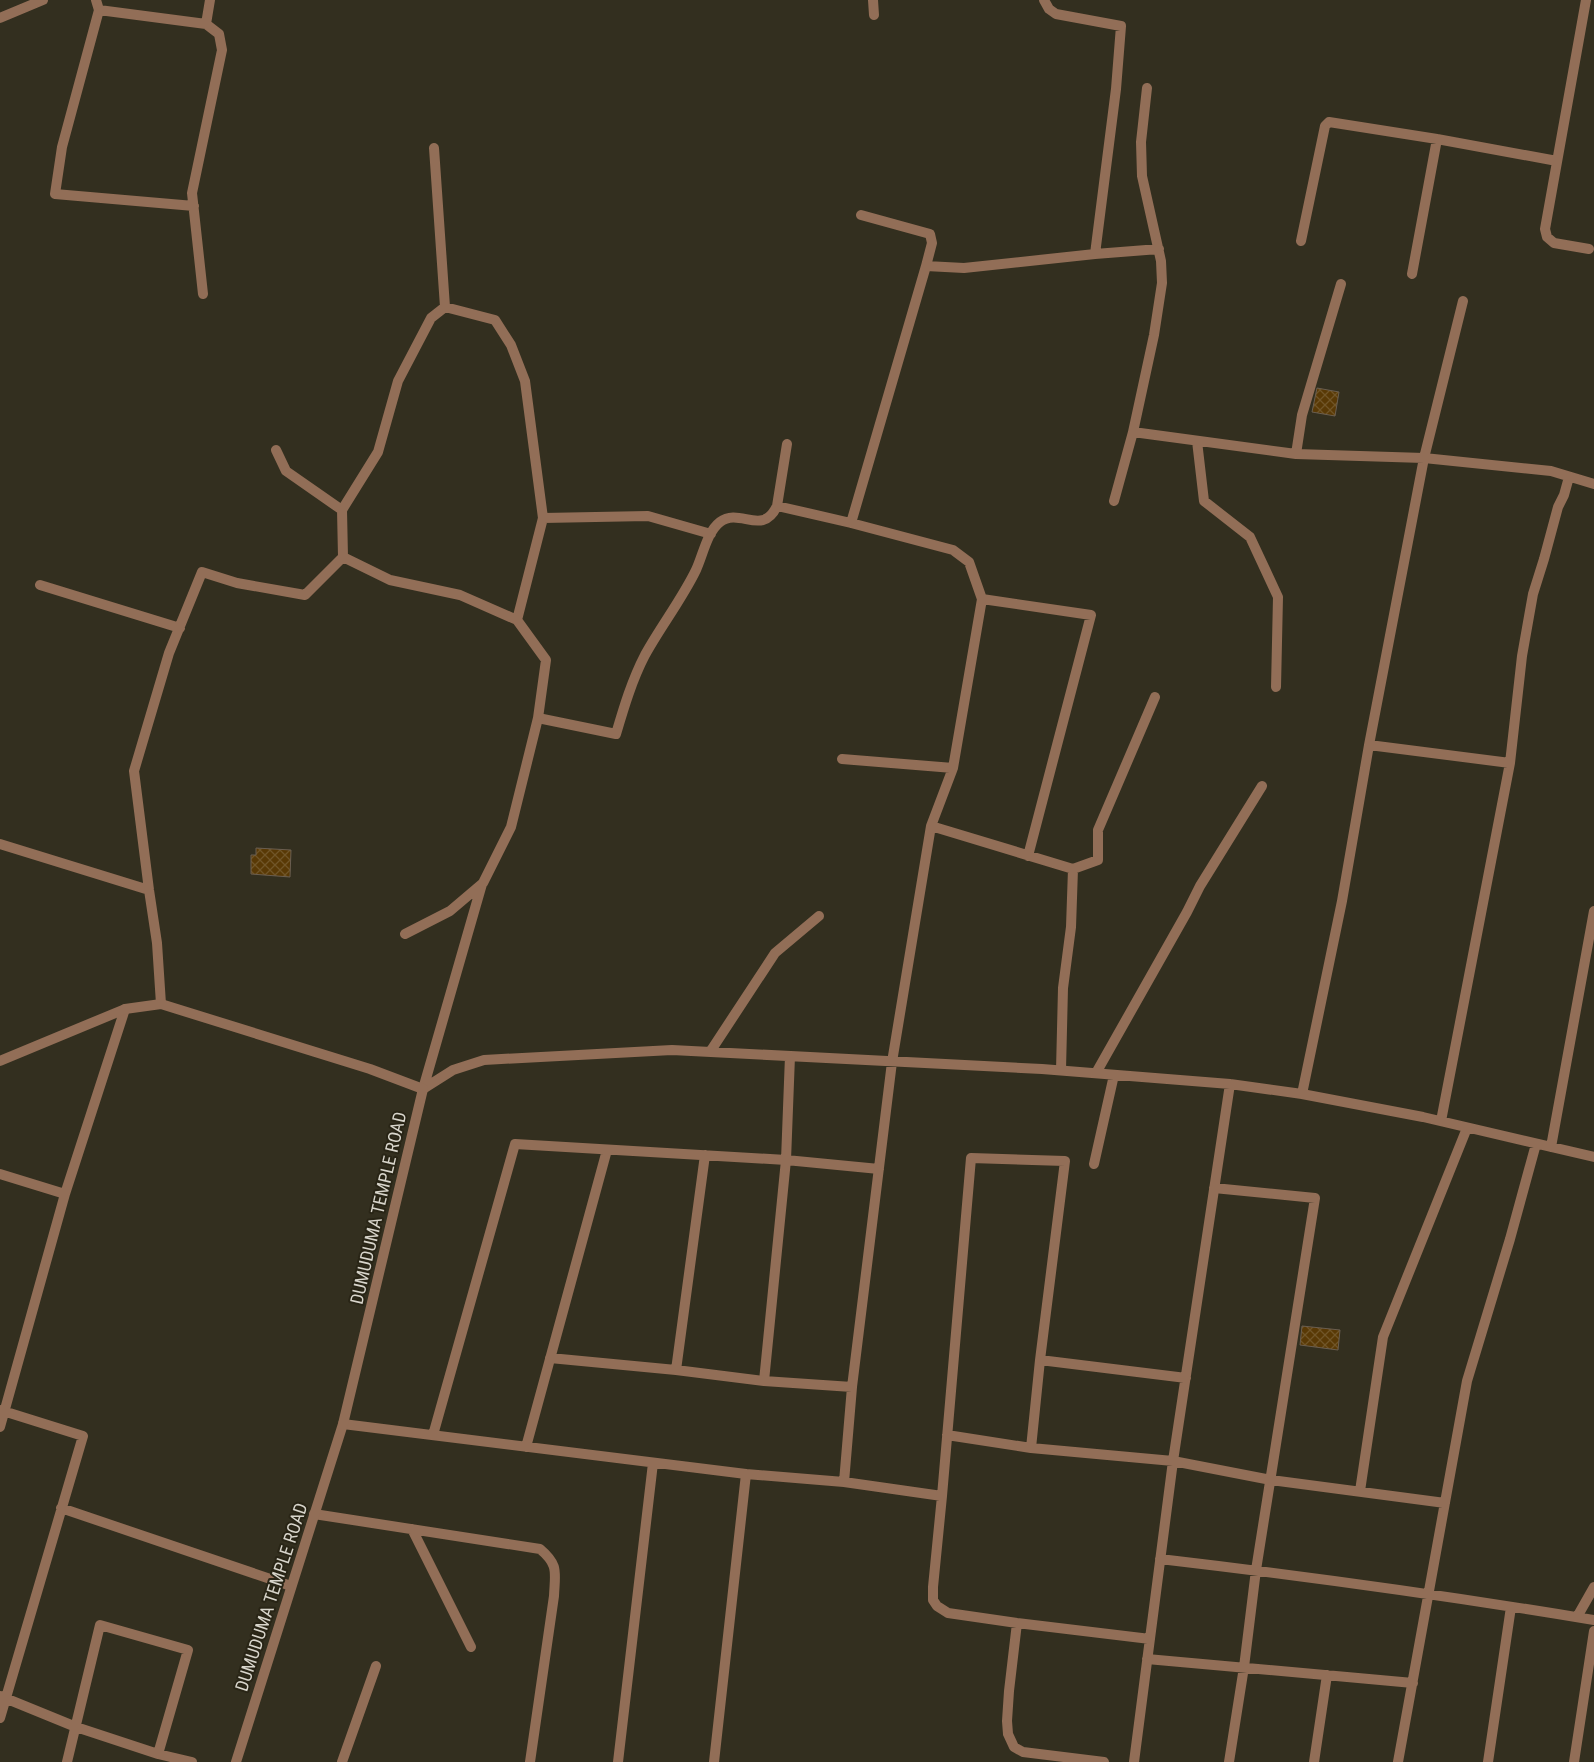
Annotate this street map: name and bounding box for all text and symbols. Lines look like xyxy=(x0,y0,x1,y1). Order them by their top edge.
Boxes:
street label: DUMUDUMA TEMPLE ROAD xyxy=(346,1110,410,1306)
street label: DUMUDUMA TEMPLE ROAD xyxy=(231,1500,311,1694)

